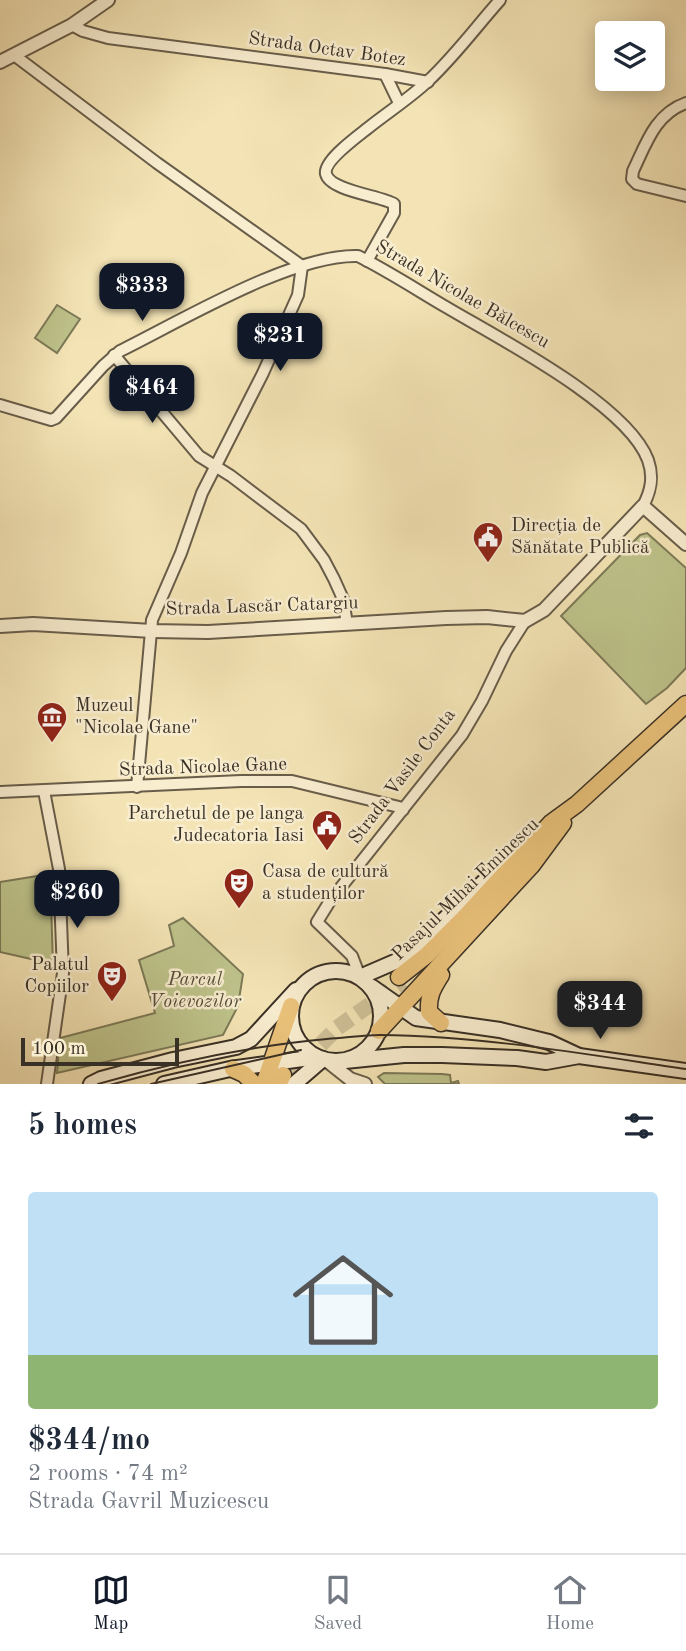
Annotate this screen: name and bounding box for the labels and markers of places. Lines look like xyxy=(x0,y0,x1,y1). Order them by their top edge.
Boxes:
pin: $333 xyxy=(101,264,183,323)
pin: $231 xyxy=(239,314,321,373)
pin: $464 xyxy=(111,366,193,425)
place label: Direcția de Sănătate Publică xyxy=(511,517,650,558)
public building icon: Direcția de Sănătate Publică xyxy=(471,520,505,564)
place label: Muzeul "Nicolae Gane" xyxy=(75,697,198,738)
museum icon: Muzeul "Nicolae Gane" xyxy=(35,700,69,744)
place label: Parchetul de pe langa Judecatoria Iasi xyxy=(128,805,305,846)
public building icon: Parchetul de pe langa Judecatoria Iasi xyxy=(310,808,344,852)
place label: Casa de cultură a studenților xyxy=(262,863,389,904)
theatre icon: Casa de cultură a studenților xyxy=(222,866,256,910)
pin: $260 xyxy=(36,870,118,930)
place label: Palatul Copiilor xyxy=(24,956,89,997)
theatre icon: Palatul Copiilor xyxy=(95,959,129,1003)
pin: $344 xyxy=(559,982,641,1041)

